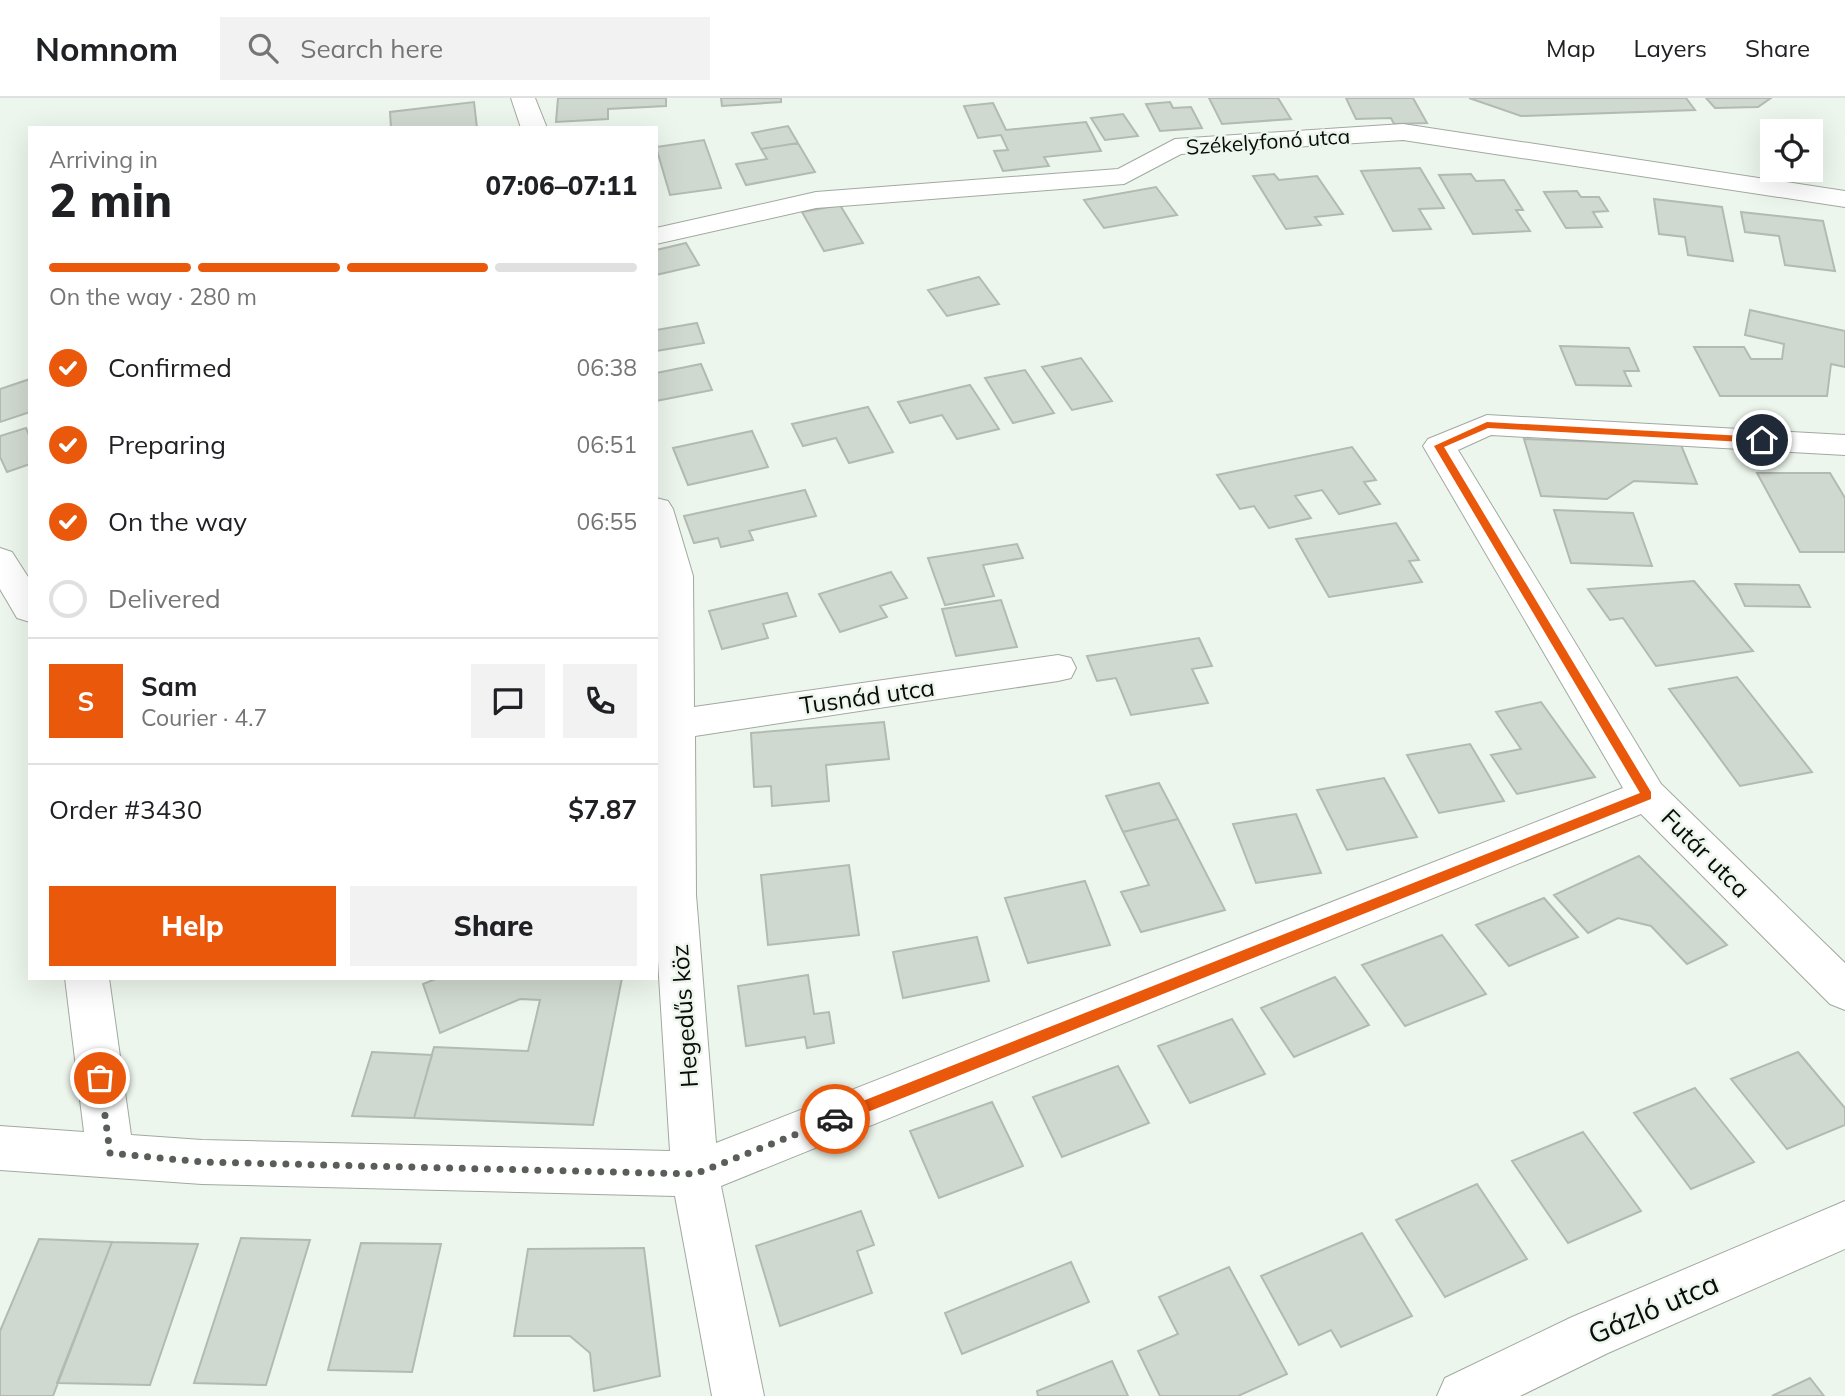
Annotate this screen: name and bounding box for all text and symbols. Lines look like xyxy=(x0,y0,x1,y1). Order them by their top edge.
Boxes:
search box xyxy=(220,17,710,80)
text: Nomnom xyxy=(35,28,178,69)
icon: search xyxy=(244,29,282,67)
text: Search here xyxy=(300,32,443,65)
text: Map xyxy=(1546,33,1595,63)
text: Layers xyxy=(1633,33,1707,63)
text: Share xyxy=(1745,33,1810,63)
map controls xyxy=(1760,119,1823,182)
button: locate xyxy=(1760,119,1823,182)
street label: Székelyfonó utca xyxy=(1185,122,1351,160)
text: Arriving in xyxy=(49,145,158,174)
text: 07:06–07:11 xyxy=(486,169,637,202)
text: 2 min xyxy=(49,171,172,229)
text: On the way · 280 m xyxy=(49,282,257,311)
icon: check xyxy=(49,349,87,387)
text: Confirmed xyxy=(108,351,232,384)
text: 06:38 xyxy=(577,353,637,382)
pin xyxy=(1732,410,1792,470)
icon: home xyxy=(1743,421,1781,459)
icon: check xyxy=(49,426,87,464)
text: Preparing xyxy=(108,428,226,461)
text: 06:51 xyxy=(577,430,637,459)
icon: check xyxy=(49,503,87,541)
text: On the way xyxy=(108,505,247,538)
text: 06:55 xyxy=(577,507,637,536)
text: Delivered xyxy=(108,582,221,615)
button: chat xyxy=(471,664,545,738)
button: phone xyxy=(563,664,637,738)
text: Sam xyxy=(141,670,197,703)
street label: Tusnád utca xyxy=(798,672,936,720)
text: S xyxy=(78,685,94,718)
text: Courier · 4.7 xyxy=(141,703,267,732)
text: Order #3430 xyxy=(49,793,202,826)
text: $7.87 xyxy=(568,793,637,826)
street label: Futár utca xyxy=(1655,802,1757,904)
button: Help xyxy=(49,886,336,966)
button: Share xyxy=(350,886,637,966)
street label: Hegedűs köz xyxy=(664,943,704,1089)
pin xyxy=(70,1048,130,1108)
icon: bag xyxy=(81,1059,119,1097)
courier xyxy=(800,1084,870,1154)
icon: car xyxy=(816,1100,854,1138)
street label: Gázló utca xyxy=(1583,1265,1723,1351)

